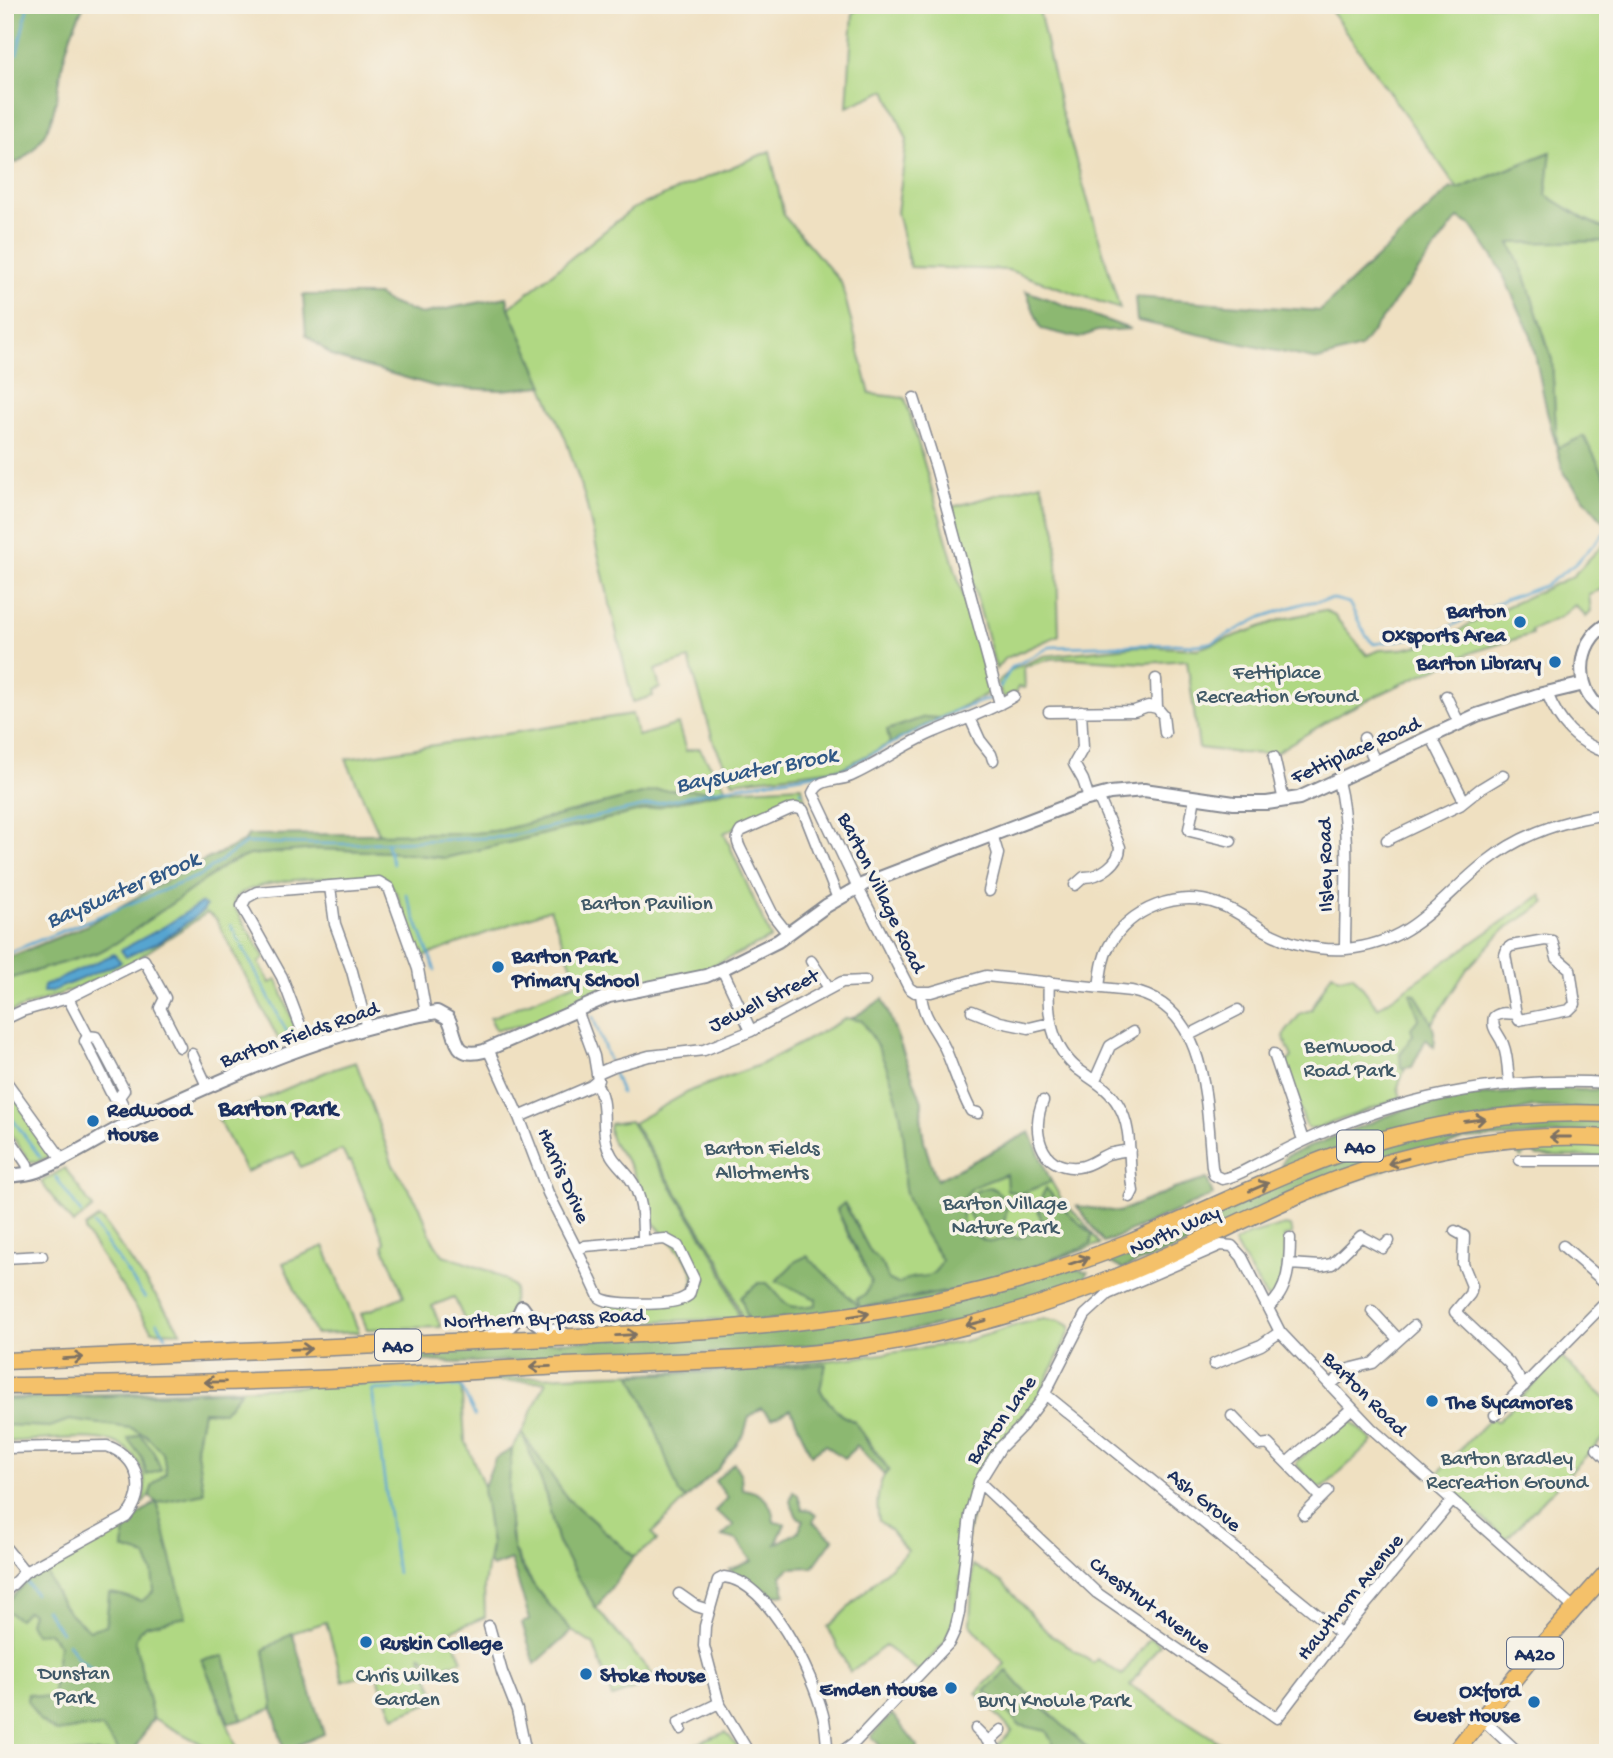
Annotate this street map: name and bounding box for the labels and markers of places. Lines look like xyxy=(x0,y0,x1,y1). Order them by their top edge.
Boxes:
place label: Barton Oxsports Area xyxy=(1382,601,1507,650)
marker: Barton Oxsports Area xyxy=(1512,614,1528,630)
place label: Barton Library xyxy=(1416,653,1542,678)
marker: Barton Library xyxy=(1547,654,1563,670)
place label: Barton Park Primary School xyxy=(511,946,640,995)
marker: Barton Park Primary School xyxy=(490,959,506,975)
place label: Redwood House xyxy=(106,1100,194,1149)
marker: Redwood House xyxy=(85,1113,101,1129)
place label: The Sycamores xyxy=(1444,1392,1573,1417)
marker: The Sycamores xyxy=(1424,1393,1440,1409)
place label: Ruskin College xyxy=(379,1633,504,1658)
marker: Ruskin College xyxy=(358,1634,374,1650)
place label: Stoke House xyxy=(600,1665,707,1690)
marker: Stoke House xyxy=(578,1666,594,1682)
place label: Emden House xyxy=(820,1679,938,1704)
marker: Emden House xyxy=(943,1680,959,1696)
place label: Oxford Guest House xyxy=(1413,1681,1523,1730)
marker: Oxford Guest House xyxy=(1526,1694,1542,1710)

